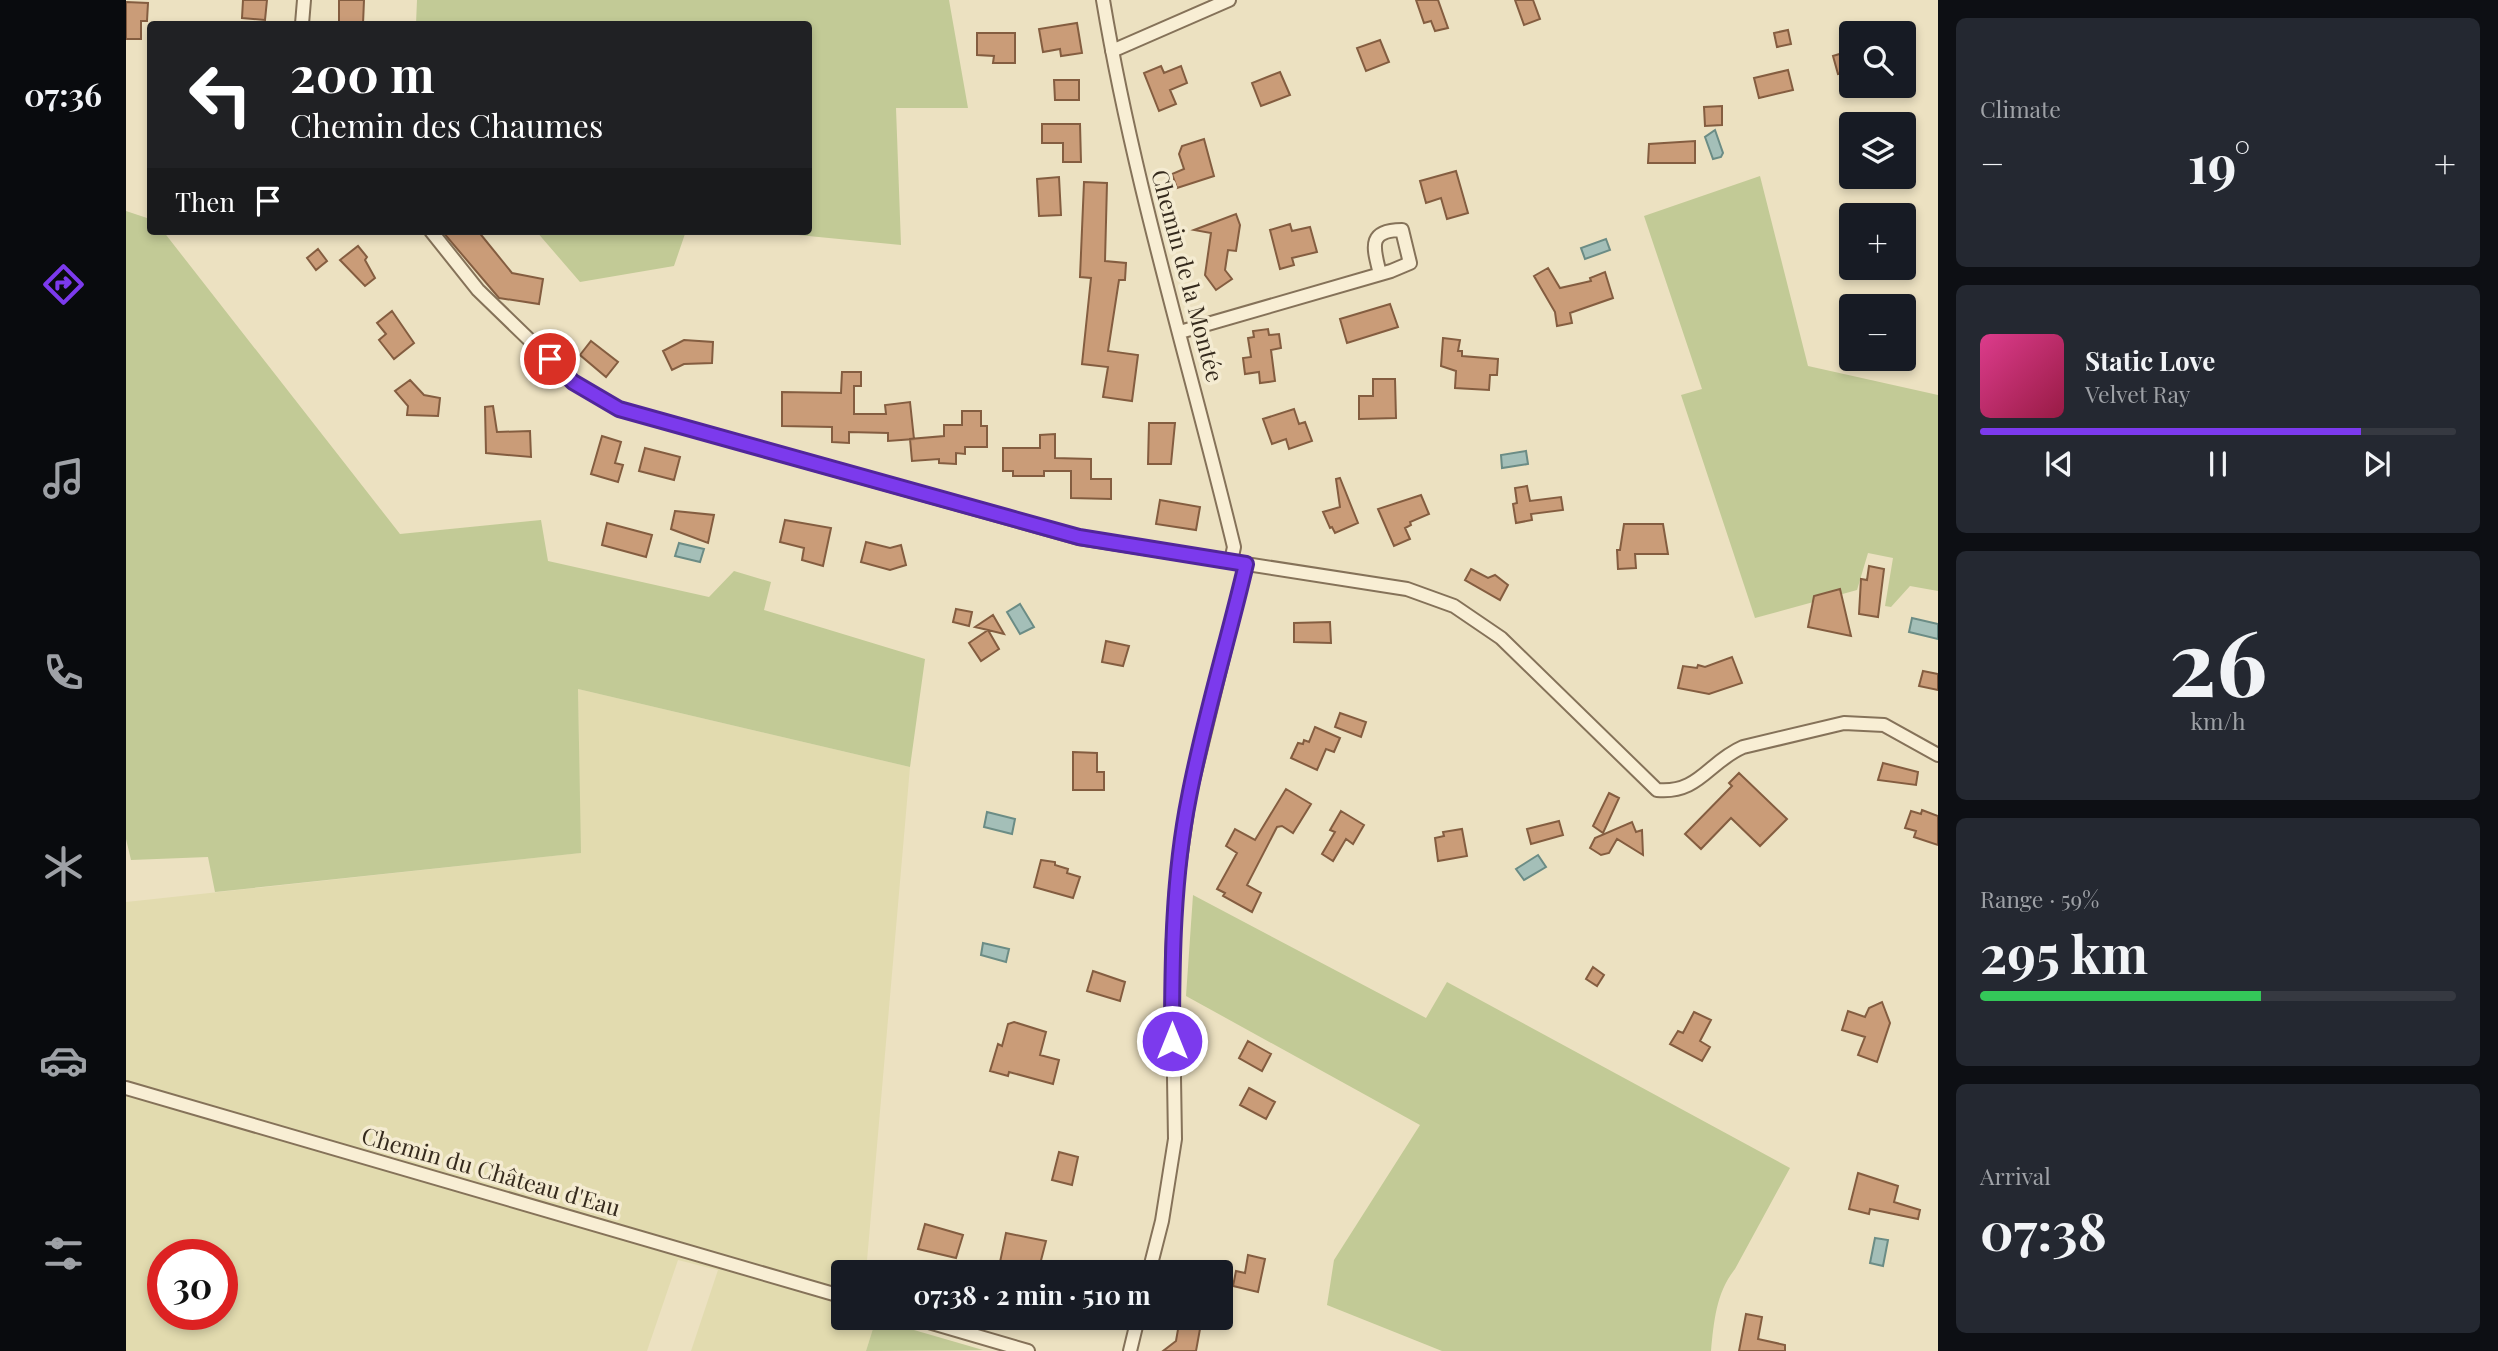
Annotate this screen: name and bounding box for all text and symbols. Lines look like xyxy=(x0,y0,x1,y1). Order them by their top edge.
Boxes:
map controls xyxy=(1839,21,1916,371)
button: search xyxy=(1839,21,1916,98)
text: 200 m xyxy=(290,40,435,105)
icon: left xyxy=(175,49,266,140)
text: 07:36 xyxy=(24,72,102,115)
text: Climate xyxy=(1980,93,2061,124)
text: Chemin des Chaumes xyxy=(290,103,603,146)
button: layers xyxy=(1839,112,1916,189)
text: 19° xyxy=(2188,128,2251,197)
text: − xyxy=(1980,137,2005,188)
text: + xyxy=(2434,137,2456,188)
street label: Chemin de la Montée xyxy=(1145,166,1232,385)
icon: arrive xyxy=(249,182,287,220)
text: Then xyxy=(175,184,235,219)
button: + xyxy=(1839,203,1916,280)
icon: directions xyxy=(39,260,88,309)
button: − xyxy=(1839,294,1916,371)
pin xyxy=(520,329,580,389)
icon: arrive xyxy=(531,340,569,378)
text: Static Love xyxy=(2085,343,2215,378)
text: Velvet Ray xyxy=(2085,378,2190,409)
icon: previous xyxy=(2040,445,2078,483)
icon: pause xyxy=(2199,445,2237,483)
icon: next xyxy=(2358,445,2396,483)
icon: music xyxy=(39,454,88,503)
text: 26 xyxy=(2169,599,2267,720)
icon: phone xyxy=(39,648,88,697)
text: km/h xyxy=(2190,705,2246,736)
icon: climate xyxy=(39,842,88,891)
text: Range · 59% xyxy=(1980,883,2099,914)
text: 295 km xyxy=(1980,918,2148,987)
position arrow xyxy=(1135,1004,1209,1078)
icon: car xyxy=(39,1036,88,1085)
street label: Chemin du Château d'Eau xyxy=(358,1119,624,1222)
text: Arrival xyxy=(1980,1160,2051,1191)
text: 07:38 xyxy=(1980,1195,2107,1264)
icon: filters xyxy=(39,1229,88,1278)
speed limit sign: 30 xyxy=(147,1239,238,1330)
text: 07:38 · 2 min · 510 m xyxy=(913,1277,1151,1312)

